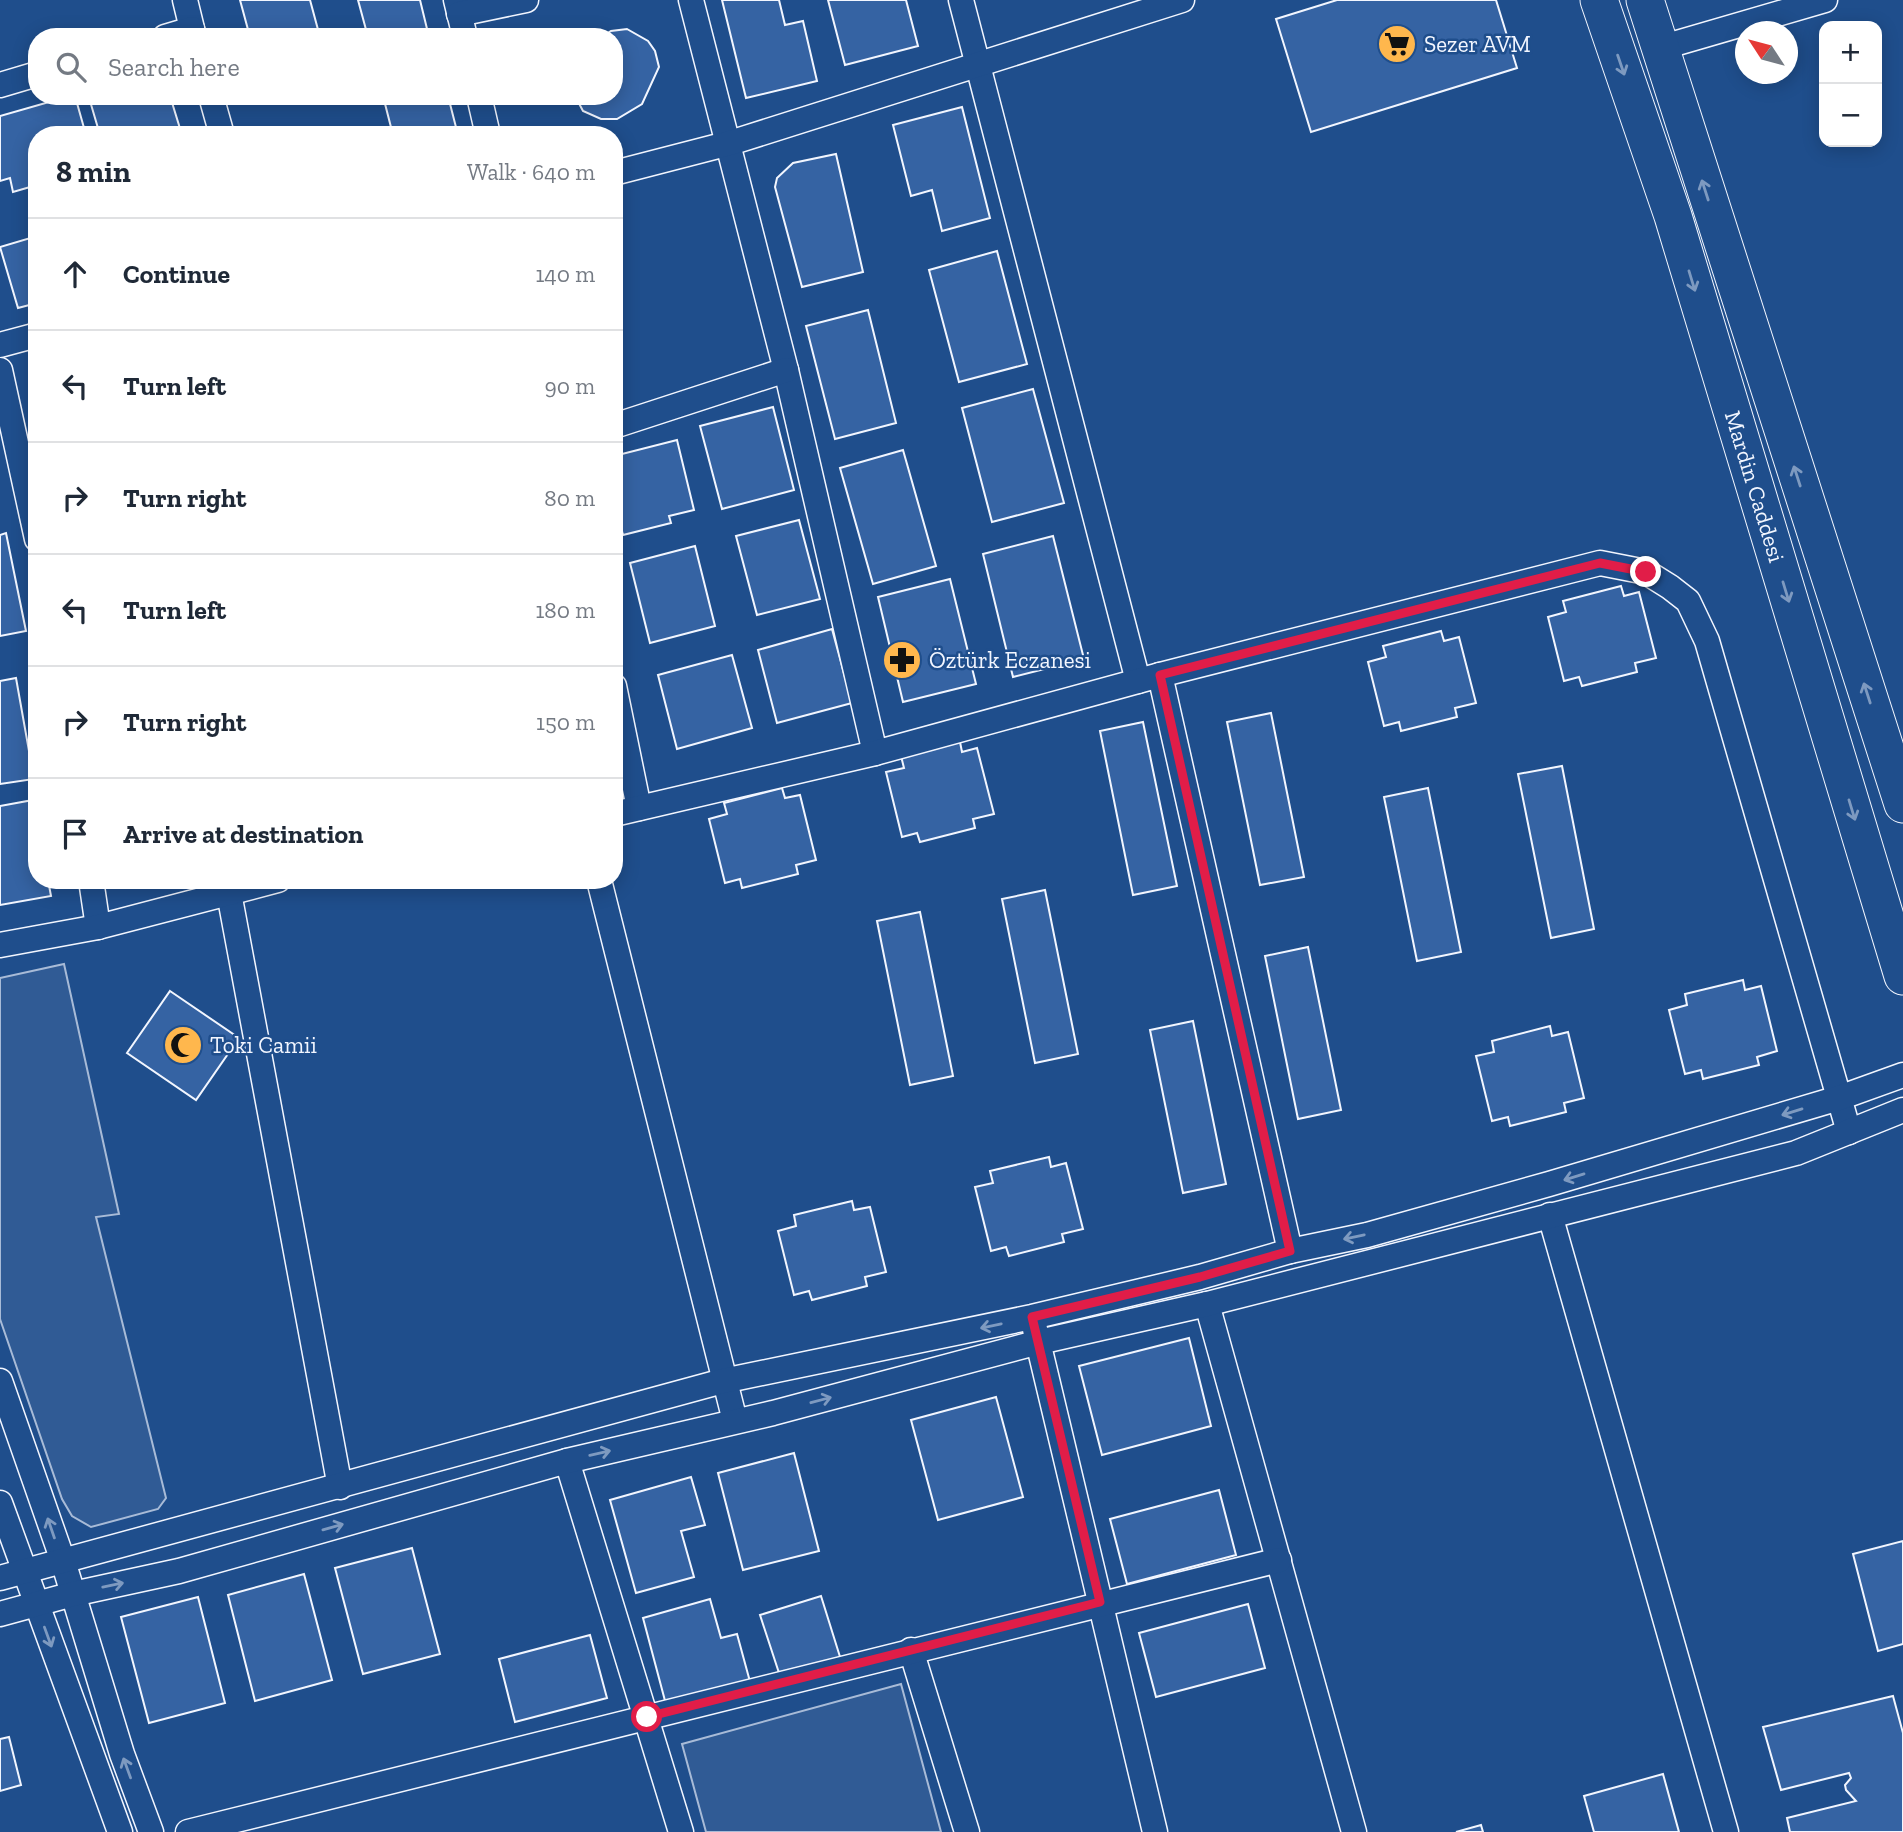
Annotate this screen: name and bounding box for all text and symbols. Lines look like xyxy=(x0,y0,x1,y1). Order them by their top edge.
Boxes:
north arrow xyxy=(1735,21,1798,84)
map controls xyxy=(1819,21,1882,147)
button: + xyxy=(1819,21,1882,84)
supermarket icon: Sezer AVM xyxy=(1376,23,1418,65)
search box xyxy=(28,28,623,105)
place label: Sezer AVM xyxy=(1424,30,1531,58)
icon: search xyxy=(52,48,90,86)
text: Search here xyxy=(108,51,240,83)
one-way arrow xyxy=(1616,53,1628,75)
button: − xyxy=(1819,84,1882,147)
text: 8 min xyxy=(56,154,131,190)
text: Walk · 640 m xyxy=(467,158,595,186)
one-way arrow xyxy=(1697,179,1710,201)
icon: ahead xyxy=(56,255,94,293)
text: Continue xyxy=(123,258,230,290)
text: 140 m xyxy=(535,260,595,288)
one-way arrow xyxy=(1687,269,1700,291)
icon: left xyxy=(56,367,94,405)
text: Turn left xyxy=(123,370,226,402)
text: 90 m xyxy=(544,372,595,400)
street label: Mardin Caddesi xyxy=(1719,407,1791,566)
one-way arrow xyxy=(1789,466,1802,488)
icon: right xyxy=(56,479,94,517)
text: Turn right xyxy=(123,482,246,514)
text: 80 m xyxy=(544,484,595,512)
route end xyxy=(1630,556,1661,587)
one-way arrow xyxy=(1780,581,1793,603)
icon: left xyxy=(56,591,94,629)
text: Turn left xyxy=(123,594,226,626)
text: 180 m xyxy=(535,596,595,624)
pharmacy icon: Öztürk Eczanesi xyxy=(881,639,923,681)
place label: Öztürk Eczanesi xyxy=(929,646,1091,674)
one-way arrow xyxy=(1860,682,1872,704)
icon: right xyxy=(56,703,94,741)
text: Turn right xyxy=(123,706,246,738)
text: 150 m xyxy=(536,708,595,736)
one-way arrow xyxy=(1847,799,1860,821)
icon: arrive xyxy=(56,815,94,853)
text: Arrive at destination xyxy=(123,818,363,850)
mosque icon: Toki Camii xyxy=(162,1024,204,1066)
place label: Toki Camii xyxy=(210,1031,317,1059)
one-way arrow xyxy=(1781,1106,1803,1119)
one-way arrow xyxy=(1563,1171,1585,1184)
one-way arrow xyxy=(1343,1231,1366,1245)
one-way arrow xyxy=(980,1319,1003,1333)
one-way arrow xyxy=(809,1393,832,1406)
one-way arrow xyxy=(588,1446,611,1459)
one-way arrow xyxy=(44,1517,56,1539)
one-way arrow xyxy=(322,1520,344,1533)
one-way arrow xyxy=(102,1578,124,1591)
one-way arrow xyxy=(42,1625,55,1647)
route start xyxy=(631,1701,662,1732)
one-way arrow xyxy=(120,1757,132,1779)

